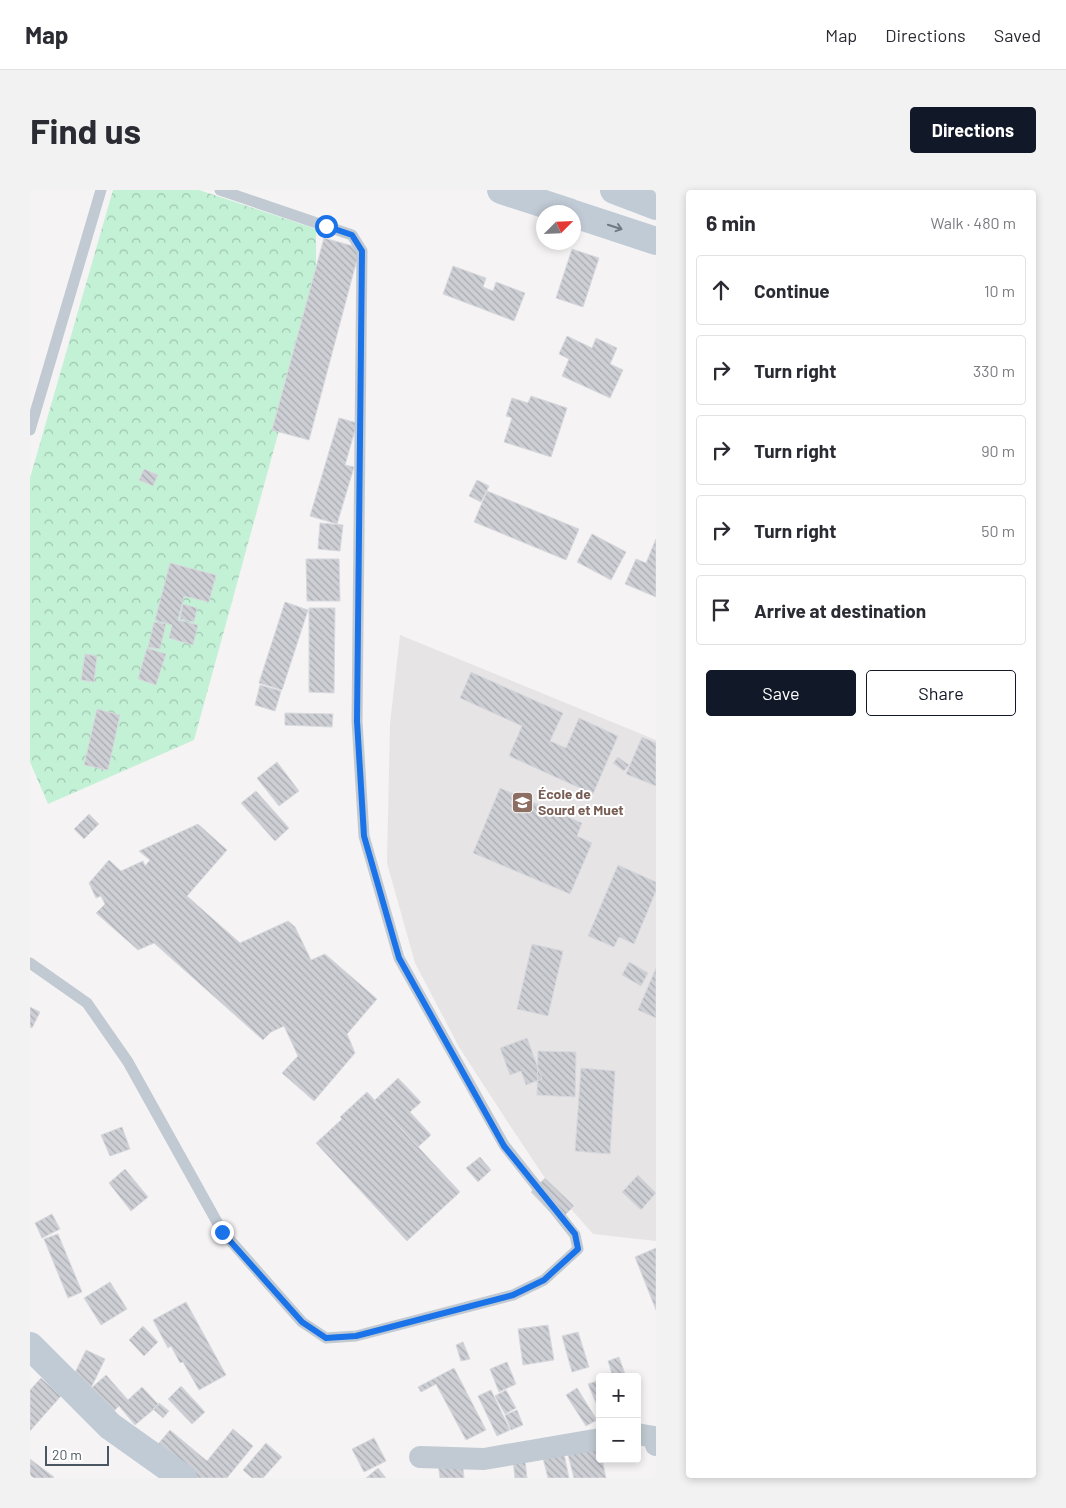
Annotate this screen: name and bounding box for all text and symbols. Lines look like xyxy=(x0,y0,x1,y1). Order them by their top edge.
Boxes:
text: Map xyxy=(25,20,68,49)
text: Map xyxy=(825,24,857,46)
text: Directions xyxy=(885,24,966,46)
text: Saved xyxy=(994,24,1041,46)
button: Directions xyxy=(910,107,1036,153)
text: Find us xyxy=(30,109,141,151)
north arrow xyxy=(536,205,581,250)
text: 6 min xyxy=(706,210,756,235)
text: Walk · 480 m xyxy=(930,213,1016,232)
route start xyxy=(315,215,338,238)
one-way arrow xyxy=(606,223,622,233)
icon: ahead xyxy=(707,276,735,304)
text: Continue xyxy=(754,279,830,302)
text: 10 m xyxy=(984,281,1015,300)
icon: right xyxy=(707,356,735,384)
text: Turn right xyxy=(754,359,836,382)
text: 330 m xyxy=(973,361,1015,380)
icon: right xyxy=(707,436,735,464)
text: Turn right xyxy=(754,439,836,462)
text: 90 m xyxy=(981,441,1015,460)
icon: right xyxy=(707,516,735,544)
text: Turn right xyxy=(754,519,836,542)
text: 50 m xyxy=(981,521,1015,540)
icon: arrive xyxy=(707,596,735,624)
text: Arrive at destination xyxy=(754,599,926,622)
button: Save xyxy=(706,670,856,716)
button: Share xyxy=(866,670,1016,716)
place label: École de Sourd et Muet xyxy=(538,785,624,818)
school or university icon: École de Sourd et Muet xyxy=(510,790,534,814)
route end xyxy=(211,1221,234,1244)
map controls xyxy=(596,1373,641,1463)
button: + xyxy=(596,1373,641,1418)
button: − xyxy=(596,1418,641,1463)
scale bar xyxy=(45,1443,109,1466)
text: 20 m xyxy=(52,1446,82,1463)

